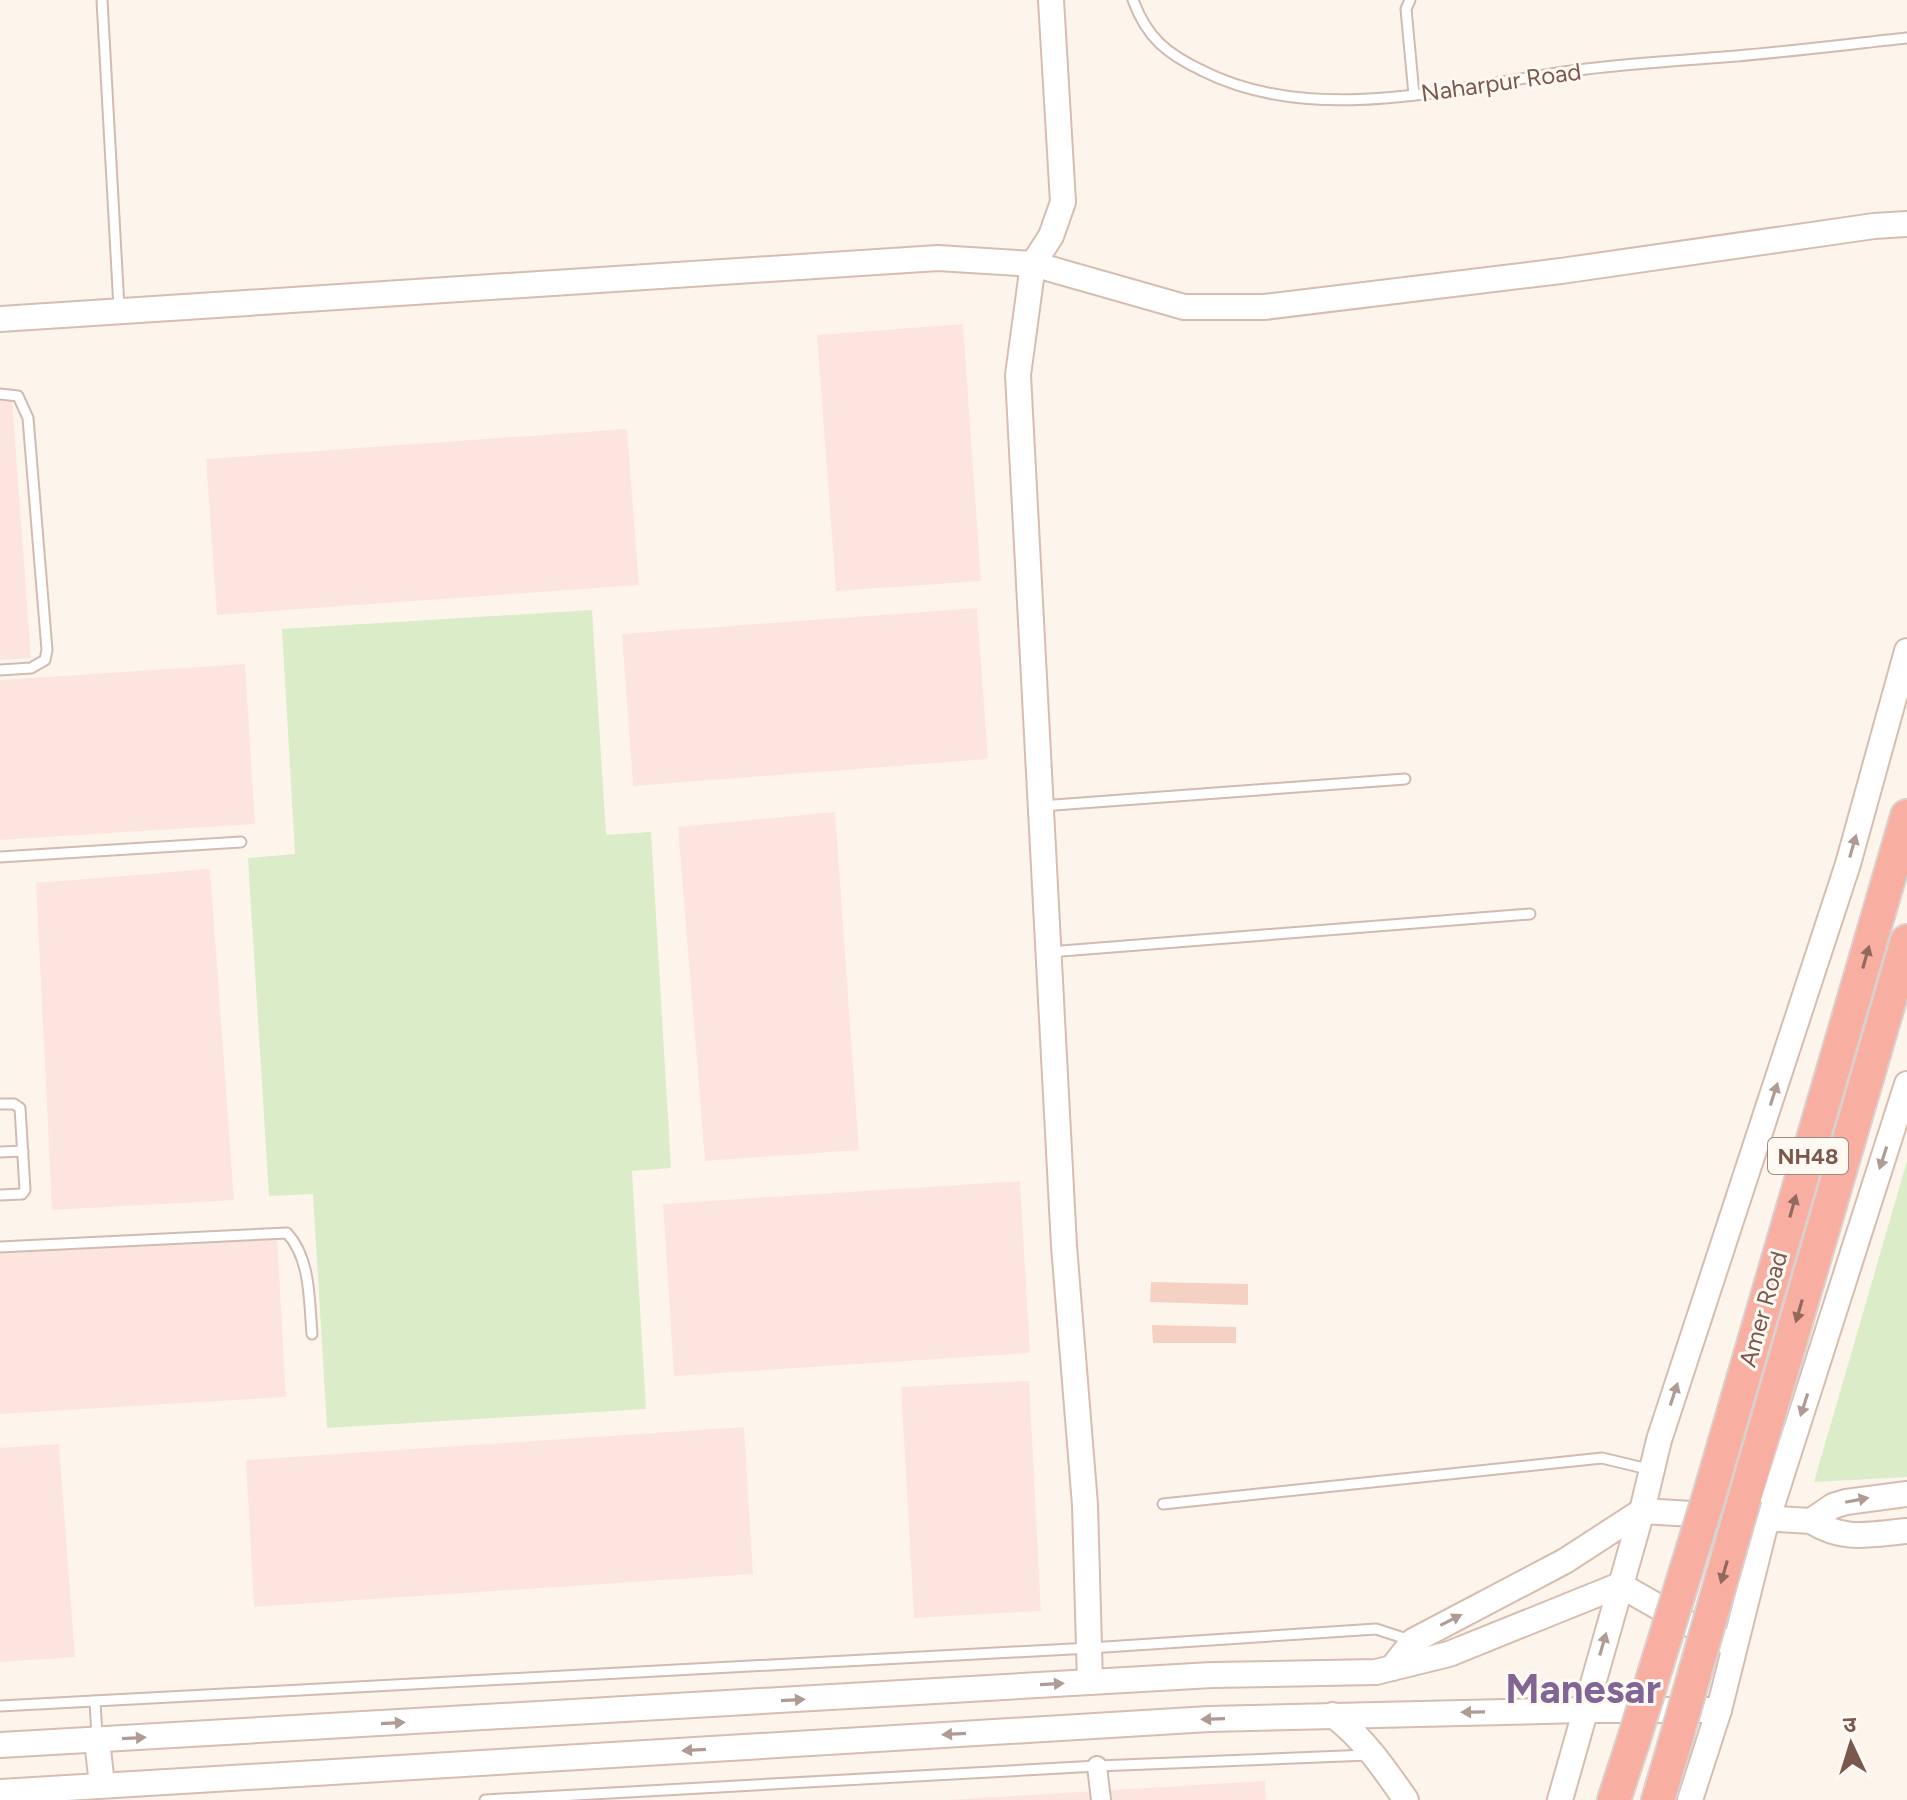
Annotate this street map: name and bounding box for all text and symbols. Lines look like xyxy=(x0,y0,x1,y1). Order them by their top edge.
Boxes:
street label: Naharpur Road xyxy=(1419,56,1583,108)
one-way arrow xyxy=(1847,834,1860,858)
one-way arrow xyxy=(1860,944,1873,968)
one-way arrow xyxy=(1768,1082,1781,1106)
road number: NH48 xyxy=(1768,1138,1848,1174)
one-way arrow xyxy=(1876,1146,1889,1170)
one-way arrow xyxy=(1787,1194,1800,1218)
street label: Amer Road xyxy=(1733,1248,1793,1370)
one-way arrow xyxy=(1792,1300,1805,1324)
one-way arrow xyxy=(1669,1382,1681,1406)
one-way arrow xyxy=(1797,1394,1810,1418)
one-way arrow xyxy=(1845,1494,1870,1506)
one-way arrow xyxy=(1717,1561,1730,1585)
one-way arrow xyxy=(1440,1613,1463,1626)
one-way arrow xyxy=(1597,1631,1610,1655)
district label: Manesar xyxy=(1505,1665,1661,1713)
one-way arrow xyxy=(1040,1678,1065,1691)
one-way arrow xyxy=(781,1693,806,1706)
north arrow xyxy=(1811,1704,1891,1784)
one-way arrow xyxy=(1460,1706,1485,1718)
text: उ xyxy=(1842,1711,1858,1738)
one-way arrow xyxy=(1200,1713,1225,1726)
one-way arrow xyxy=(381,1716,406,1729)
one-way arrow xyxy=(941,1728,966,1741)
one-way arrow xyxy=(122,1731,147,1744)
one-way arrow xyxy=(681,1744,706,1757)

